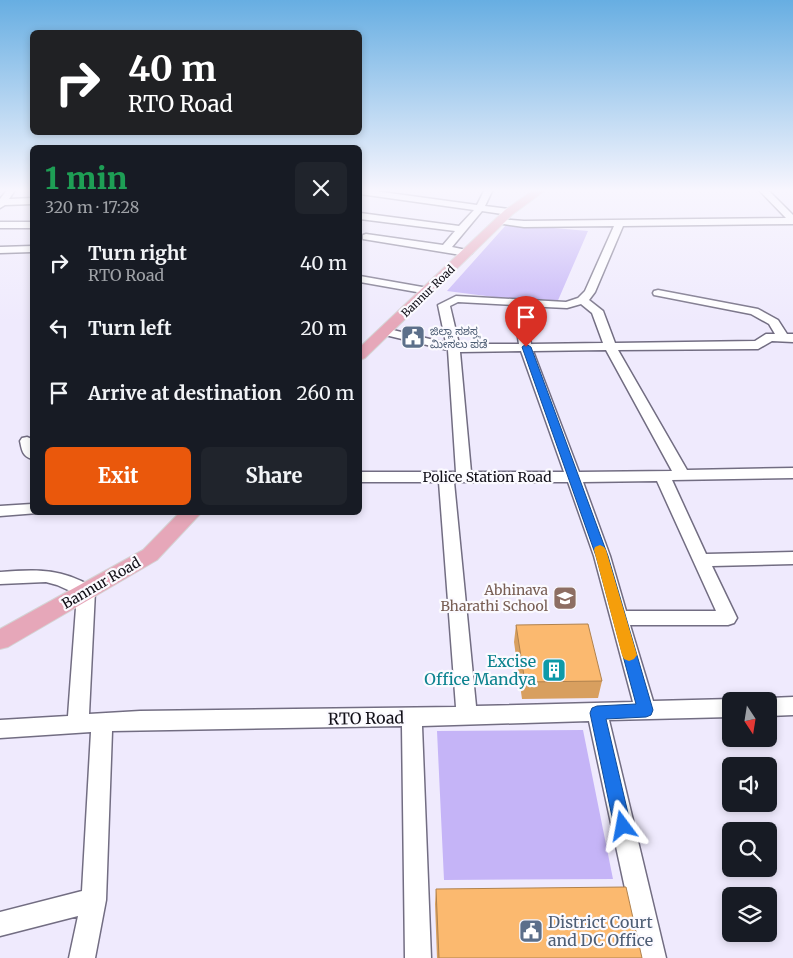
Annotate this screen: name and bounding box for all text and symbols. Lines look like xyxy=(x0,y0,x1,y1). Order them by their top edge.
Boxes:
text: 40 m xyxy=(128,47,216,91)
icon: right xyxy=(45,50,110,115)
text: RTO Road xyxy=(128,90,233,118)
text: 1 min xyxy=(45,159,127,197)
button: close xyxy=(295,162,347,214)
text: 320 m · 17:28 xyxy=(45,197,139,217)
text: Turn right xyxy=(88,241,187,265)
icon: right xyxy=(45,249,73,277)
text: 40 m xyxy=(300,251,347,275)
street label: Bannur Road xyxy=(398,262,458,320)
text: RTO Road xyxy=(88,265,164,285)
pin xyxy=(505,296,547,347)
icon: arrive xyxy=(512,303,540,331)
icon: left xyxy=(45,314,73,342)
text: Turn left xyxy=(88,316,172,340)
text: 20 m xyxy=(300,316,347,340)
public building icon: ಜಿಲ್ಲಾ ಸಶಸ್ತ್ರ ಮೀಸಲು ಪಡೆ xyxy=(400,324,426,350)
place label: ಜಿಲ್ಲಾ ಸಶಸ್ತ್ರ ಮೀಸಲು ಪಡೆ xyxy=(430,324,488,351)
icon: arrive xyxy=(45,379,73,407)
text: Arrive at destination xyxy=(88,381,282,405)
text: 260 m xyxy=(297,381,355,405)
button: Exit xyxy=(45,447,191,505)
button: Share xyxy=(201,447,347,505)
street label: Police Station Road xyxy=(422,468,552,486)
street label: Bannur Road xyxy=(58,553,144,613)
place label: Abhinava Bharathi School xyxy=(440,581,549,615)
school or university icon: Abhinava Bharathi School xyxy=(552,585,578,611)
place label: Excise Office Mandya xyxy=(424,651,536,689)
building icon: Excise Office Mandya xyxy=(541,657,567,683)
north arrow xyxy=(722,692,778,748)
map controls xyxy=(722,692,777,942)
street label: RTO Road xyxy=(328,707,405,729)
button: sound xyxy=(722,757,777,812)
position arrow xyxy=(596,799,648,851)
button: search xyxy=(722,822,777,877)
button: layers xyxy=(722,887,777,942)
place label: District Court and DC Office xyxy=(548,912,654,950)
public building icon: District Court and DC Office xyxy=(518,918,544,944)

